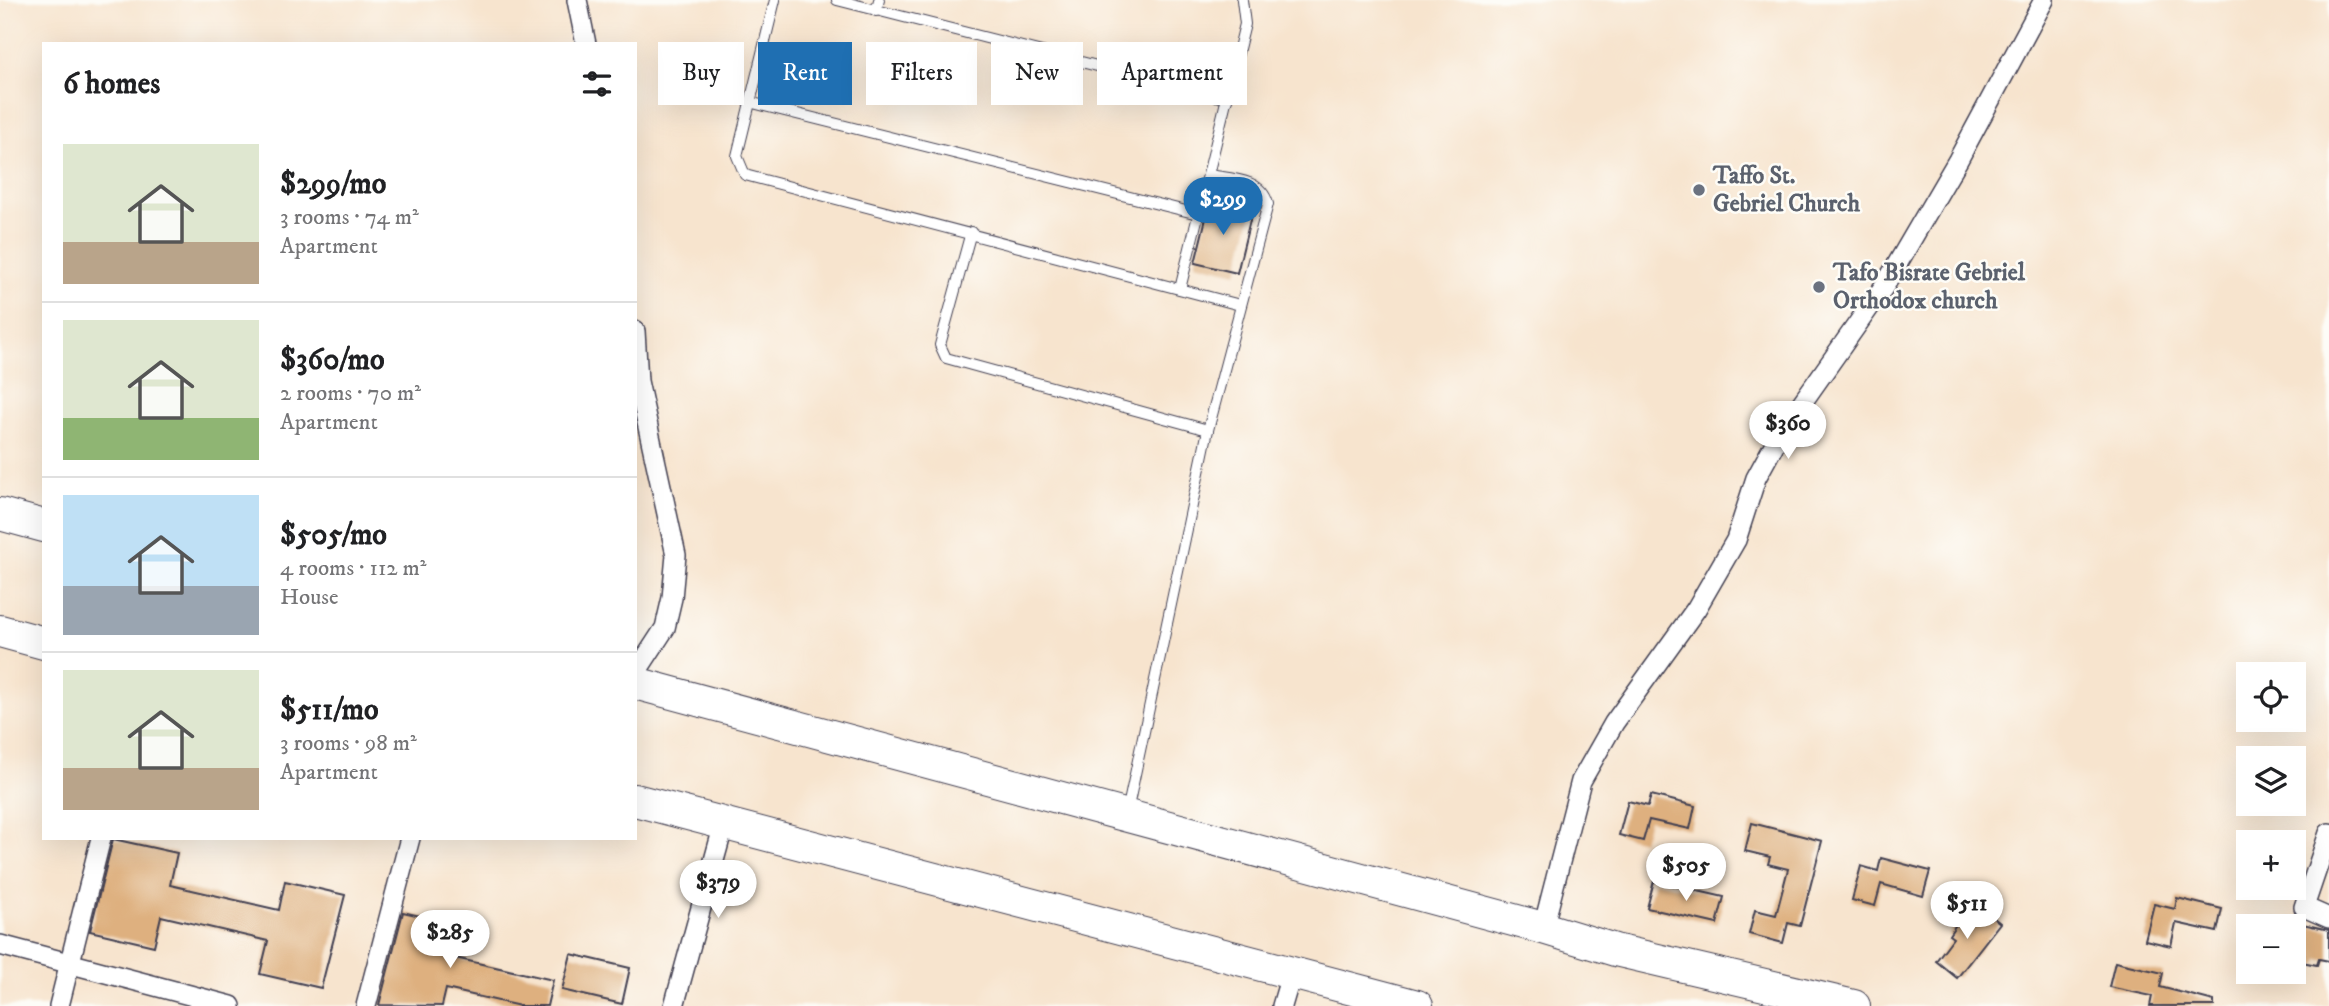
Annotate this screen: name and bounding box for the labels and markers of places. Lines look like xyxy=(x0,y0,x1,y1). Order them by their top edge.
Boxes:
place label: Taffo St. Gebriel Church xyxy=(1712,161,1860,219)
pin: $299 xyxy=(1182,177,1264,237)
marker: Taffo St. Gebriel Church xyxy=(1691,182,1707,198)
place label: Tafo Bisrate Gebriel Orthodox church xyxy=(1832,258,2026,316)
marker: Tafo Bisrate Gebriel Orthodox church xyxy=(1811,279,1827,295)
pin: $360 xyxy=(1747,402,1829,461)
pin: $505 xyxy=(1645,844,1727,903)
pin: $379 xyxy=(677,860,759,920)
pin: $511 xyxy=(1926,881,2008,941)
pin: $285 xyxy=(409,911,491,970)

